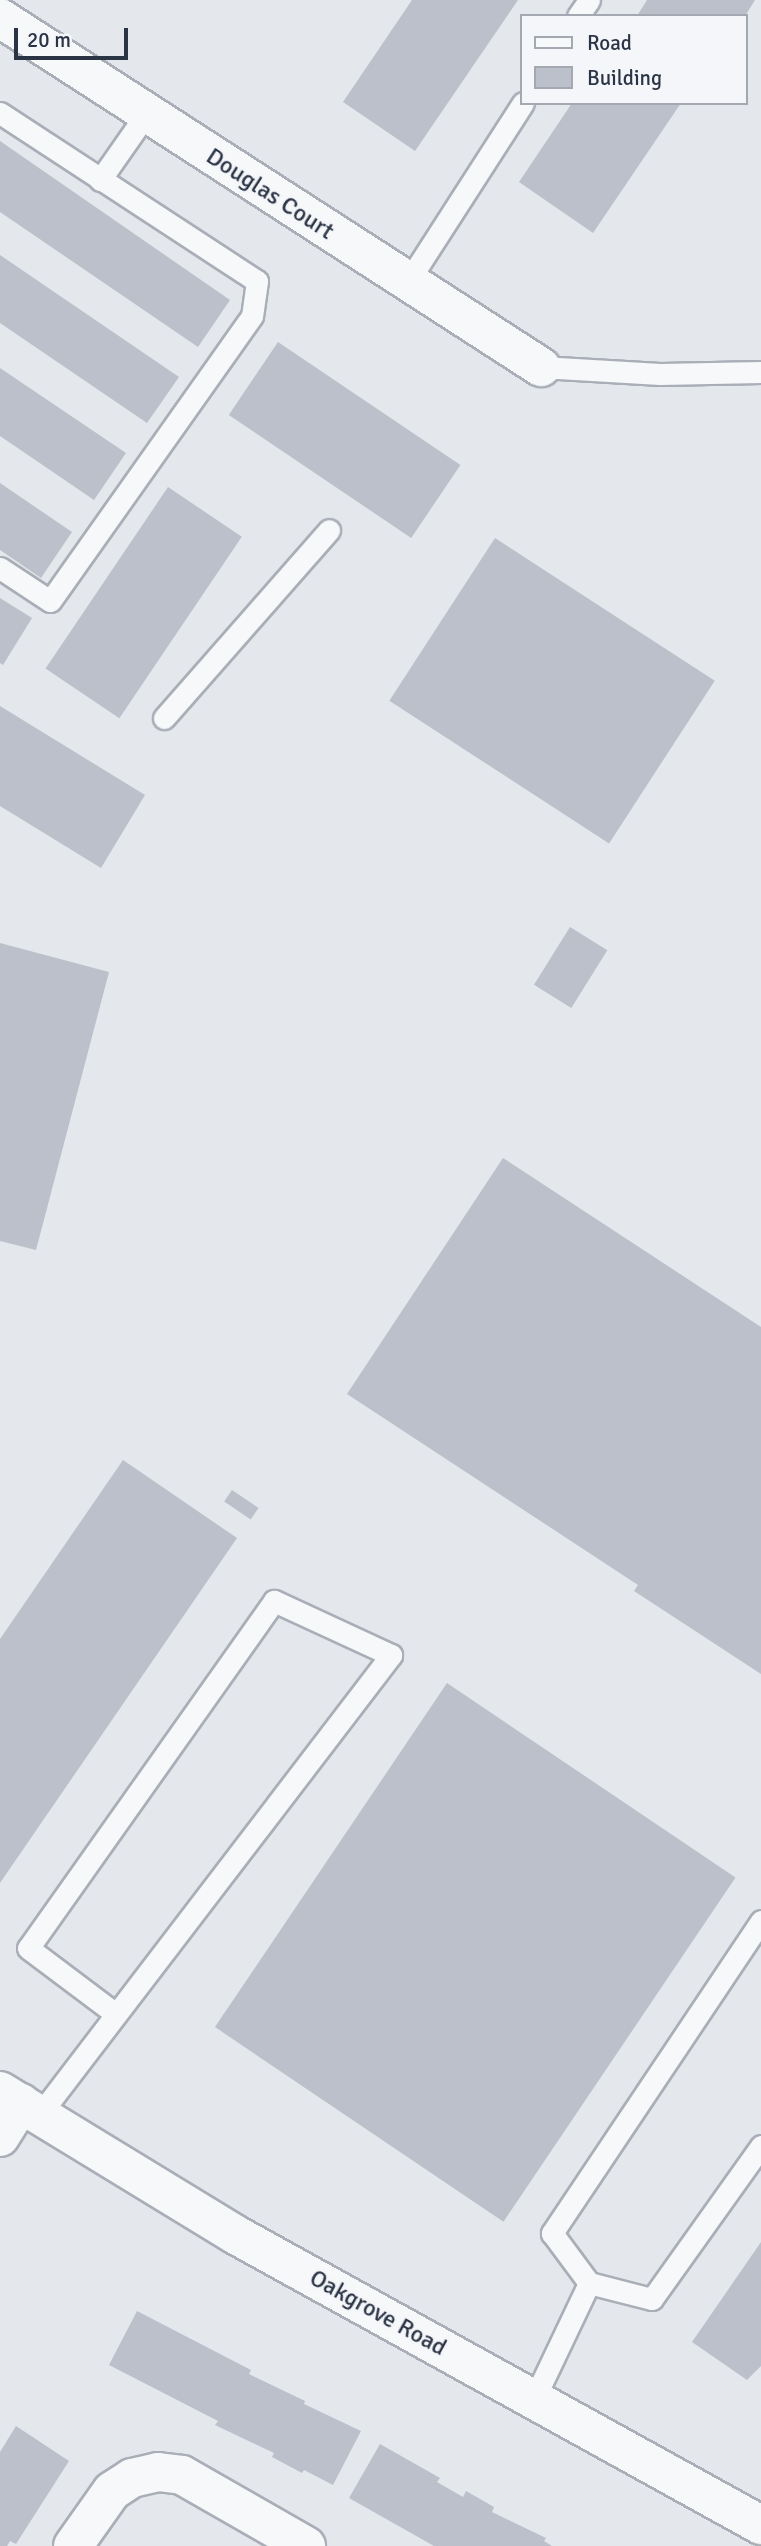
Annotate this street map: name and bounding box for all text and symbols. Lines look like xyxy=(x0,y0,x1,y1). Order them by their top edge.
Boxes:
scale bar xyxy=(18,14,131,58)
legend xyxy=(520,14,747,105)
text: 20 m xyxy=(27,27,71,53)
text: Road xyxy=(587,30,632,56)
text: Building xyxy=(587,65,662,91)
street label: Douglas Court xyxy=(201,142,339,246)
street label: Oakgrove Road xyxy=(305,2264,451,2362)

